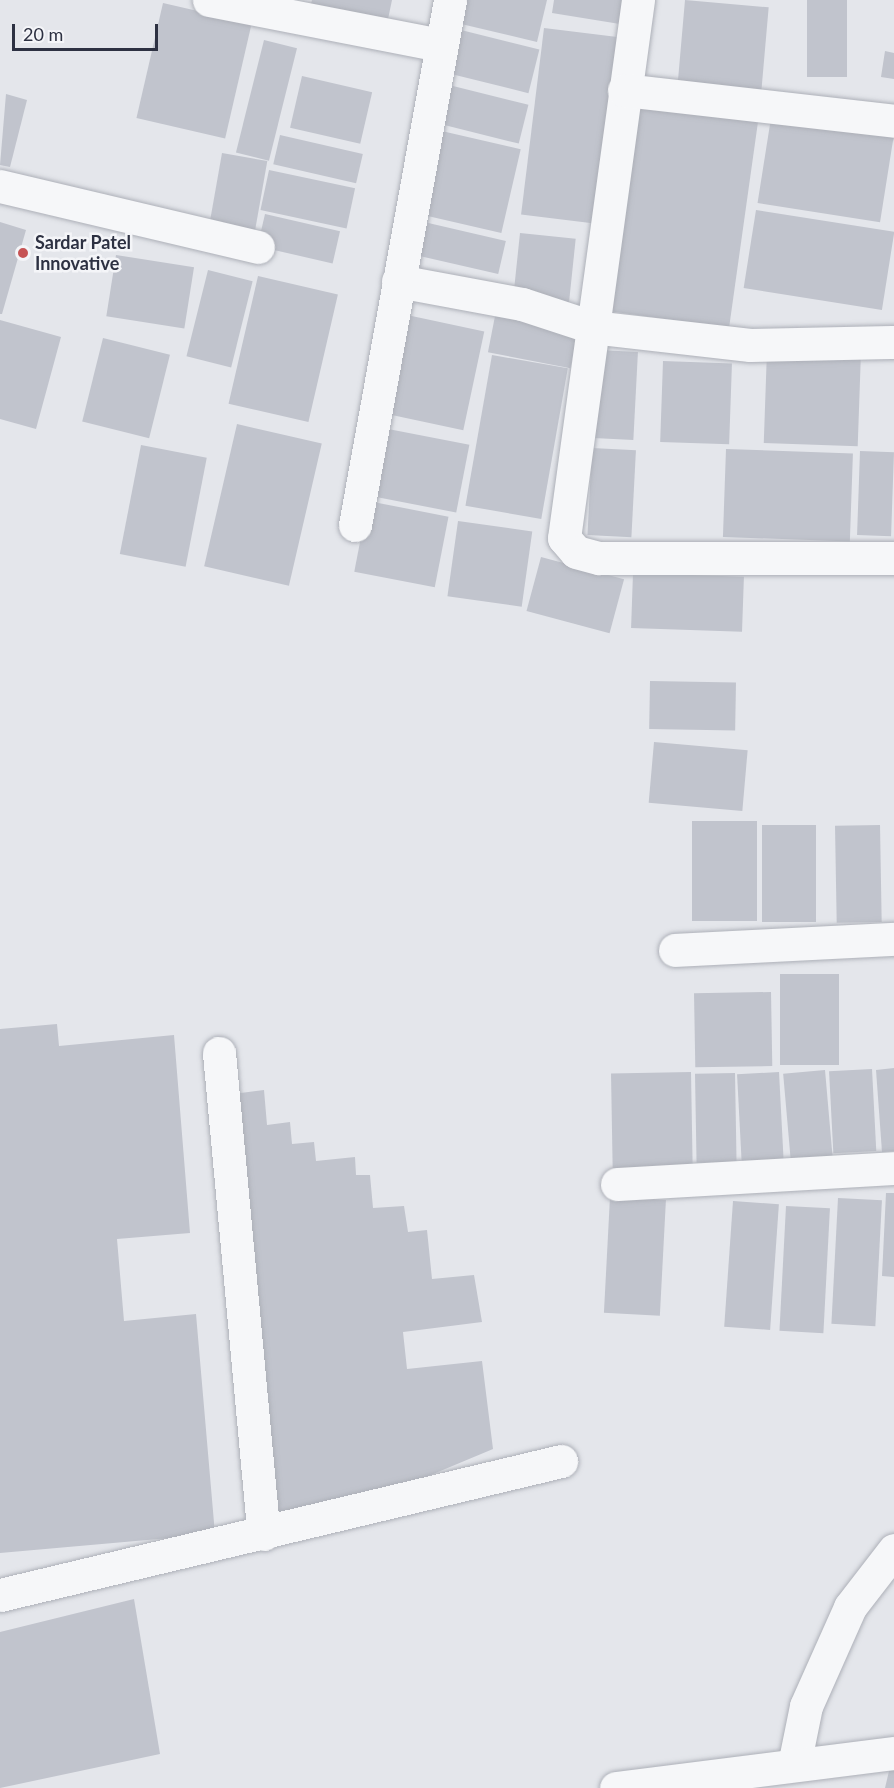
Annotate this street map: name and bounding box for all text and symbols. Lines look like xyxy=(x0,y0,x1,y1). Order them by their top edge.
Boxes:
scale bar xyxy=(15,12,160,50)
text: 20 m xyxy=(23,23,63,45)
place label: Sardar Patel Innovative xyxy=(35,232,131,274)
marker: Sardar Patel Innovative xyxy=(16,246,30,260)

